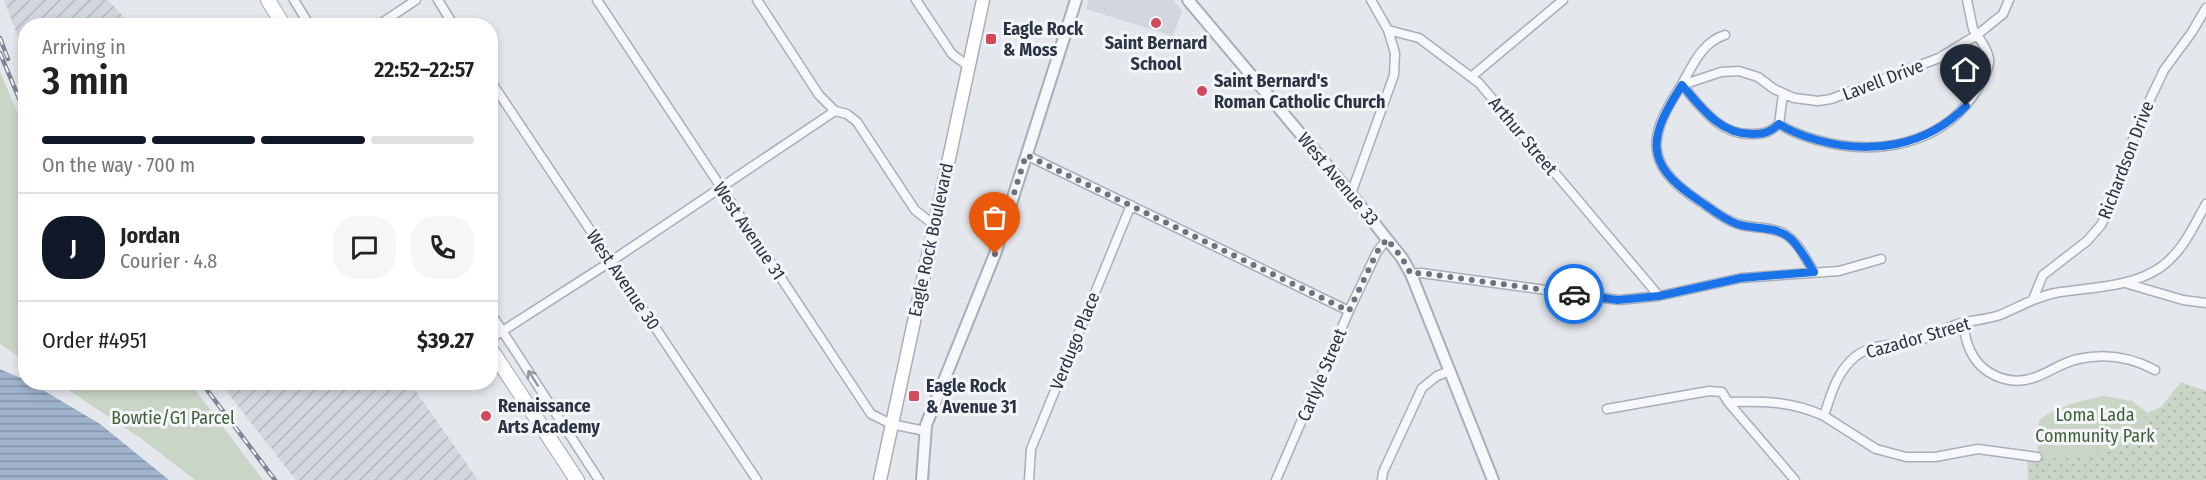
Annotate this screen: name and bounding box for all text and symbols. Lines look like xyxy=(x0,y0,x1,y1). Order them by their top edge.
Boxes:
marker: Saint Bernard School xyxy=(1149,16,1163,30)
place label: Eagle Rock & Moss xyxy=(1003,18,1084,61)
marker: Eagle Rock & Moss xyxy=(984,32,998,46)
place label: Saint Bernard School xyxy=(1105,32,1207,75)
text: Arriving in xyxy=(42,35,126,59)
pin xyxy=(1940,44,1991,106)
icon: home xyxy=(1949,53,1982,86)
street label: Lavell Drive xyxy=(1839,54,1927,106)
text: 22:52–22:57 xyxy=(374,56,474,83)
text: 3 min xyxy=(42,58,129,104)
place label: Saint Bernard's Roman Catholic Church xyxy=(1214,70,1385,113)
marker: Saint Bernard's Roman Catholic Church xyxy=(1195,84,1209,98)
street label: Arthur Street xyxy=(1484,92,1562,180)
street label: Richardson Drive xyxy=(2093,98,2159,222)
street label: West Avenue 33 xyxy=(1293,128,1383,230)
text: On the way · 700 m xyxy=(42,153,195,177)
street label: Eagle Rock Boulevard xyxy=(904,161,958,319)
street label: West Avenue 31 xyxy=(708,178,790,284)
pin xyxy=(969,192,1020,254)
icon: bag xyxy=(978,201,1011,234)
button: chat xyxy=(333,216,396,279)
button: phone xyxy=(411,216,474,279)
text: Jordan xyxy=(120,222,180,249)
street label: West Avenue 30 xyxy=(581,226,665,334)
text: J xyxy=(70,234,77,261)
text: Courier · 4.8 xyxy=(120,249,217,273)
courier xyxy=(1544,264,1604,324)
icon: car xyxy=(1558,278,1591,311)
street label: Verdugo Place xyxy=(1045,289,1105,393)
street label: Cazador Street xyxy=(1863,313,1973,363)
street label: Carlyle Street xyxy=(1293,325,1351,425)
text: Order #4951 xyxy=(42,327,147,354)
text: $39.27 xyxy=(417,327,474,354)
one-way arrow xyxy=(527,370,539,387)
place label: Eagle Rock & Avenue 31 xyxy=(926,375,1017,418)
marker: Eagle Rock & Avenue 31 xyxy=(907,389,921,403)
place label: Renaissance Arts Academy xyxy=(497,395,600,438)
park label: Loma Lada Community Park xyxy=(2035,404,2155,447)
park label: Bowtie/G1 Parcel xyxy=(111,407,235,429)
marker: Renaissance Arts Academy xyxy=(479,409,493,423)

